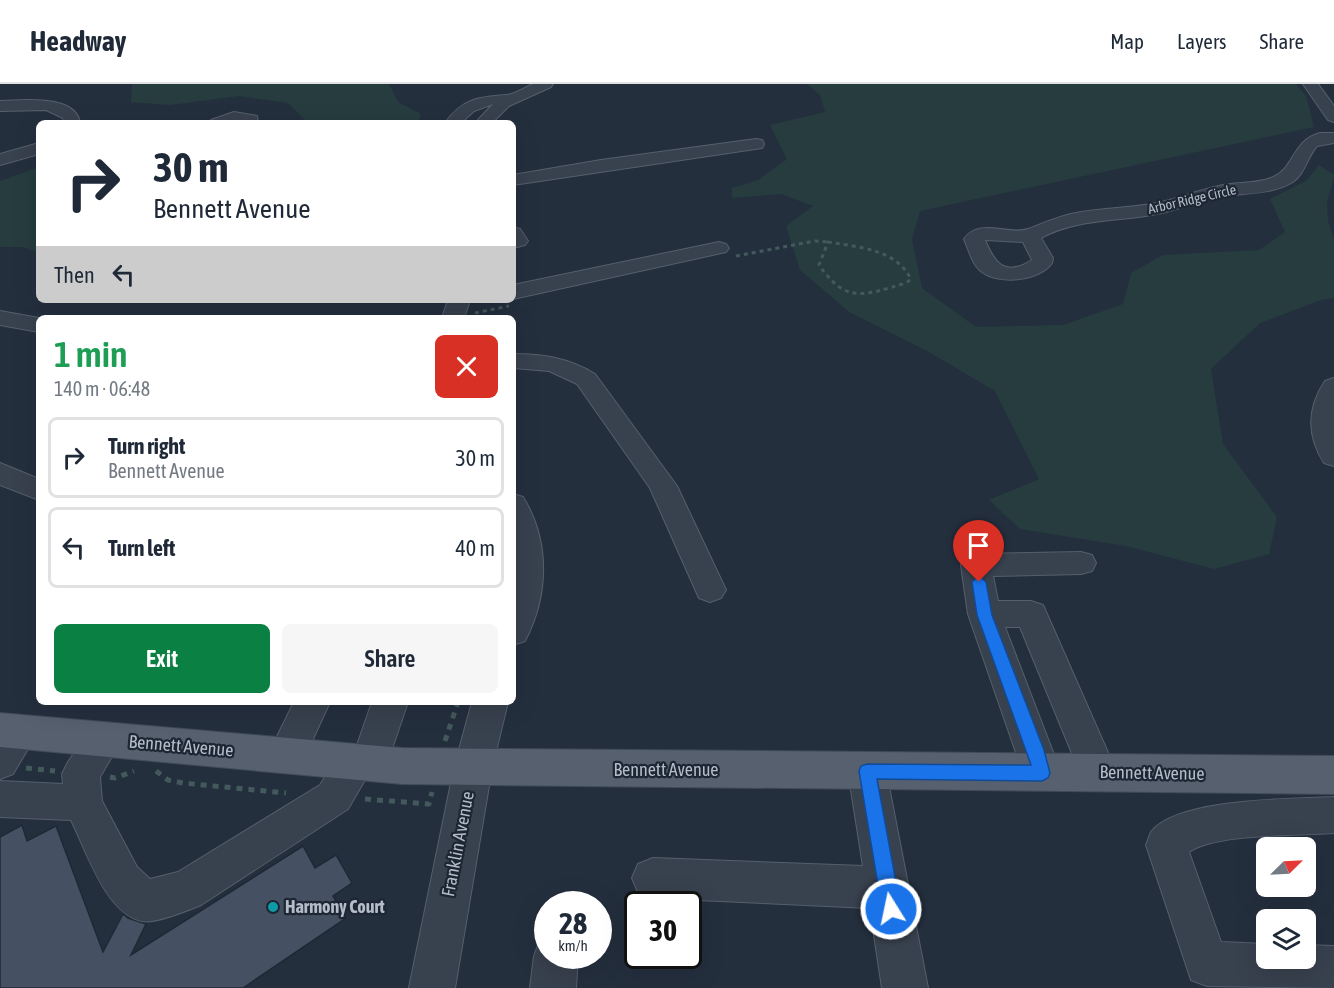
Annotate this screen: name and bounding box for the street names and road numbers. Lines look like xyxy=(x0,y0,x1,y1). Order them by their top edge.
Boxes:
street label: Arbor Ridge Circle xyxy=(1146,181,1238,217)
street label: Bennett Avenue xyxy=(128,730,234,761)
street label: Bennett Avenue xyxy=(614,759,719,780)
street label: Bennett Avenue xyxy=(1099,761,1205,784)
street label: Franklin Avenue xyxy=(437,789,478,898)

